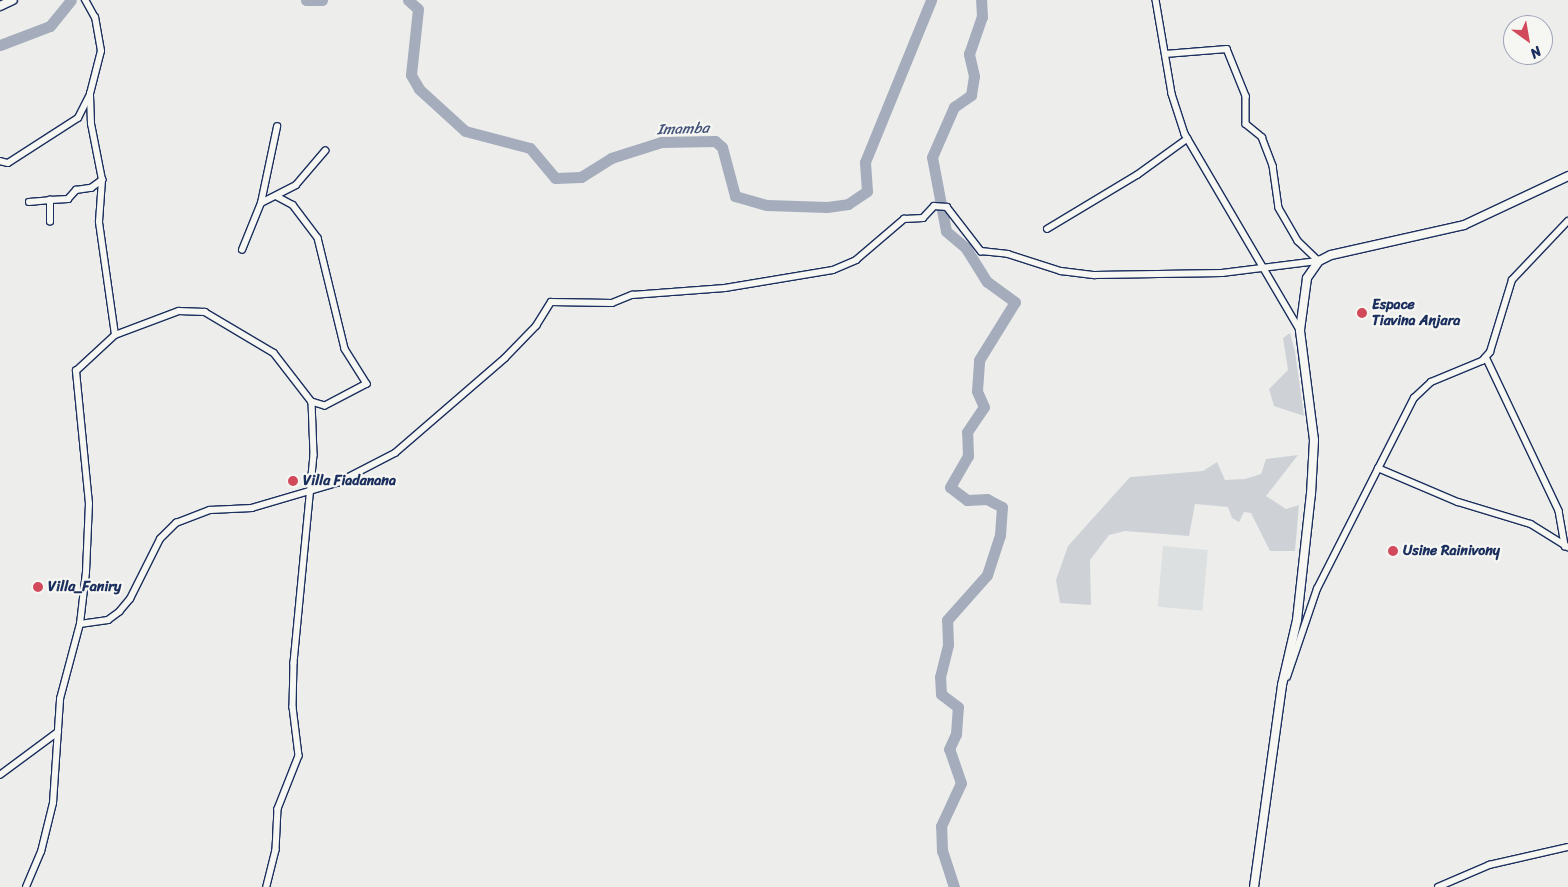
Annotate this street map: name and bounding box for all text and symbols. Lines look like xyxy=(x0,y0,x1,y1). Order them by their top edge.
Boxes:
north arrow xyxy=(1503,15,1553,65)
text: N xyxy=(1525,39,1546,65)
water label: Imamba xyxy=(657,119,709,139)
place label: Espace Tiavina Anjara xyxy=(1372,297,1460,330)
marker: Espace Tiavina Anjara xyxy=(1356,307,1368,319)
place label: Villa Fiadanana xyxy=(303,473,396,489)
marker: Villa Fiadanana xyxy=(287,475,299,487)
place label: Usine Rainivony xyxy=(1403,543,1500,559)
marker: Usine Rainivony xyxy=(1387,545,1399,557)
place label: Villa_Faniry xyxy=(48,579,121,595)
marker: Villa_Faniry xyxy=(32,581,44,593)

